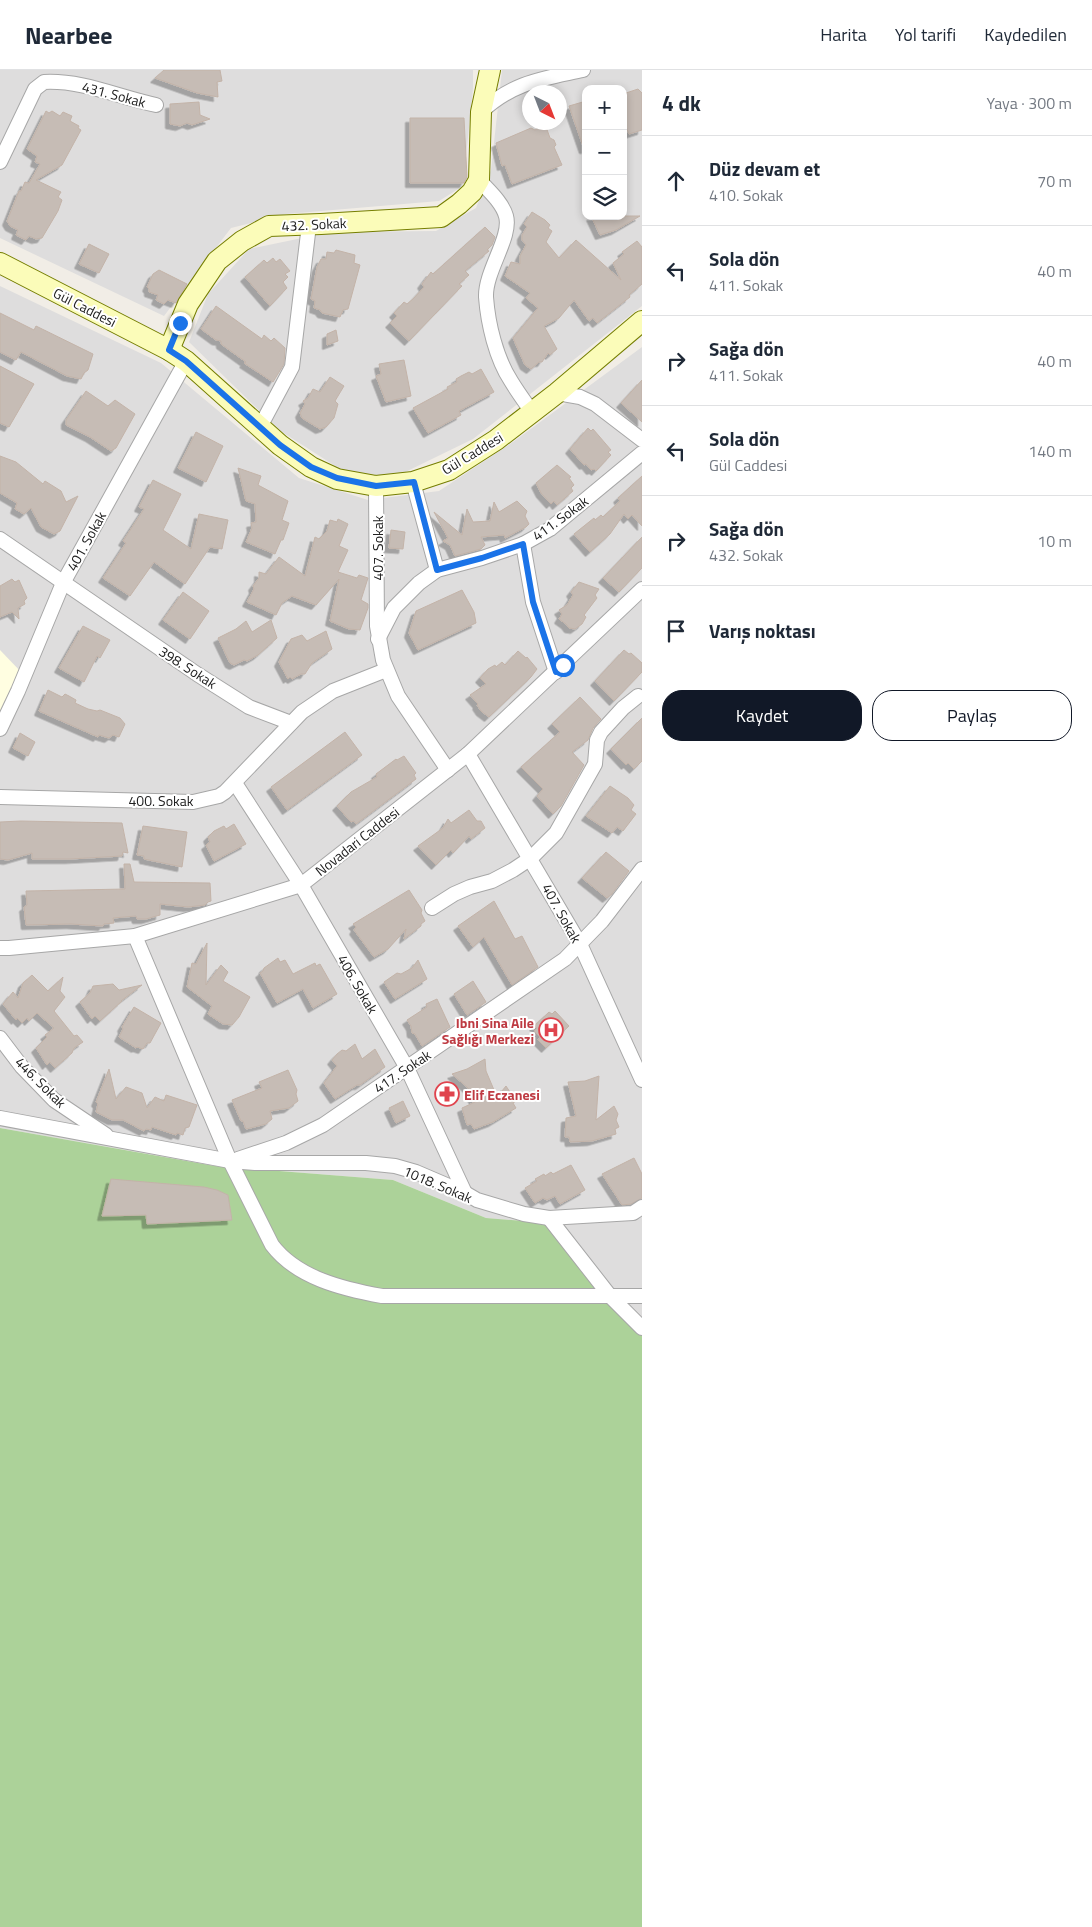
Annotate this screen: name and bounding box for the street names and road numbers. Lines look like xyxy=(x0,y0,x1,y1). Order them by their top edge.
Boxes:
street label: 431. Sokak xyxy=(80,75,148,113)
street label: 432. Sokak xyxy=(281,212,347,236)
street label: Gül Caddesi xyxy=(50,282,120,332)
street label: Gül Caddesi xyxy=(437,426,507,480)
street label: 411. Sokak xyxy=(528,490,593,546)
street label: 401. Sokak xyxy=(61,507,111,575)
street label: 407. Sokak xyxy=(367,515,388,581)
street label: 398. Sokak xyxy=(155,640,221,694)
street label: 400. Sokak xyxy=(129,790,194,811)
street label: Novadari Caddesi xyxy=(310,801,404,881)
street label: 407. Sokak xyxy=(537,879,587,947)
street label: 406. Sokak xyxy=(333,951,383,1018)
street label: 417. Sokak xyxy=(369,1044,435,1098)
street label: 446. Sokak xyxy=(11,1052,72,1113)
street label: 1018. Sokak xyxy=(400,1160,476,1208)

